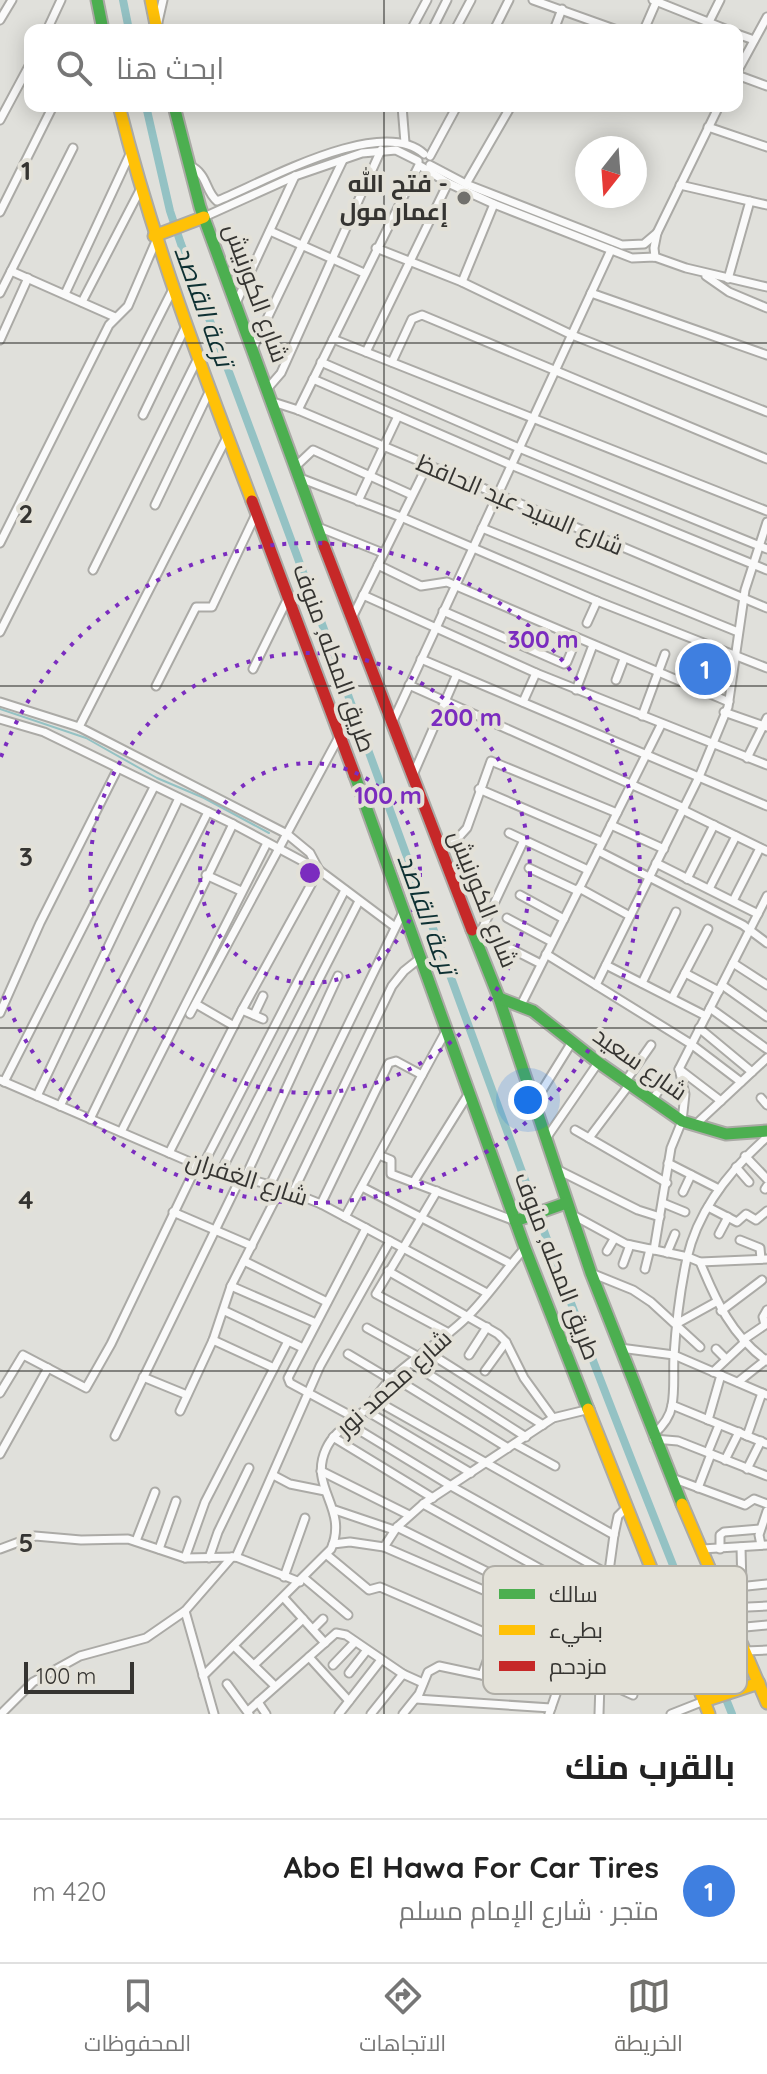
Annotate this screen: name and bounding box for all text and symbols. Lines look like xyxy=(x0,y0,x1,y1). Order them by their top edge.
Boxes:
search box xyxy=(24,24,743,112)
icon: search xyxy=(52,46,96,90)
text: ابحث هنا xyxy=(116,49,224,87)
north arrow xyxy=(575,136,647,208)
text: 1 xyxy=(21,154,31,187)
place label: فتح الله - إعمار مول xyxy=(340,167,448,227)
marker: فتح الله - إعمار مول xyxy=(455,189,473,207)
street label: شارع الكورنيش xyxy=(216,219,296,367)
water label: ترعة القاصد xyxy=(167,241,243,375)
street label: شارع السيد عبد الحافظ xyxy=(412,447,628,563)
text: 2 xyxy=(19,497,33,530)
street label: طريق المحله, منوف xyxy=(286,559,383,756)
text: 300 m xyxy=(507,624,579,654)
pin: 1 xyxy=(679,639,731,699)
text: 200 m xyxy=(430,702,502,732)
text: 100 m xyxy=(354,780,422,810)
street label: شارع الكورنيش xyxy=(441,826,525,972)
text: 3 xyxy=(19,840,33,873)
water label: ترعة القاصد xyxy=(390,849,466,983)
centre of rings xyxy=(296,859,324,887)
street label: شارع سعيد xyxy=(587,1020,693,1108)
your location xyxy=(508,1080,548,1120)
street label: شارع الغفران xyxy=(182,1144,312,1214)
street label: طريق المحله, منوف xyxy=(507,1168,608,1364)
text: 4 xyxy=(18,1183,34,1216)
street label: شارع محمد نور xyxy=(328,1323,459,1445)
text: 5 xyxy=(19,1526,33,1559)
legend xyxy=(483,1566,747,1694)
text: سالك xyxy=(549,1580,598,1608)
text: بطيء xyxy=(549,1616,603,1647)
text: مزدحم xyxy=(549,1652,607,1682)
scale bar xyxy=(24,1658,134,1694)
text: 100 m xyxy=(36,1662,96,1690)
text: بالقرب منك xyxy=(565,1745,735,1788)
text: Abo El Hawa For Car Tires xyxy=(284,1848,659,1886)
text: 420 m xyxy=(32,1875,106,1908)
text: 1 xyxy=(704,1875,714,1908)
text: متجر · شارع الإمام مسلم xyxy=(399,1894,659,1927)
tab: المحفوظات xyxy=(84,1974,191,2064)
tab: الاتجاهات xyxy=(359,1974,446,2064)
tab: الخريطة xyxy=(614,1974,683,2064)

